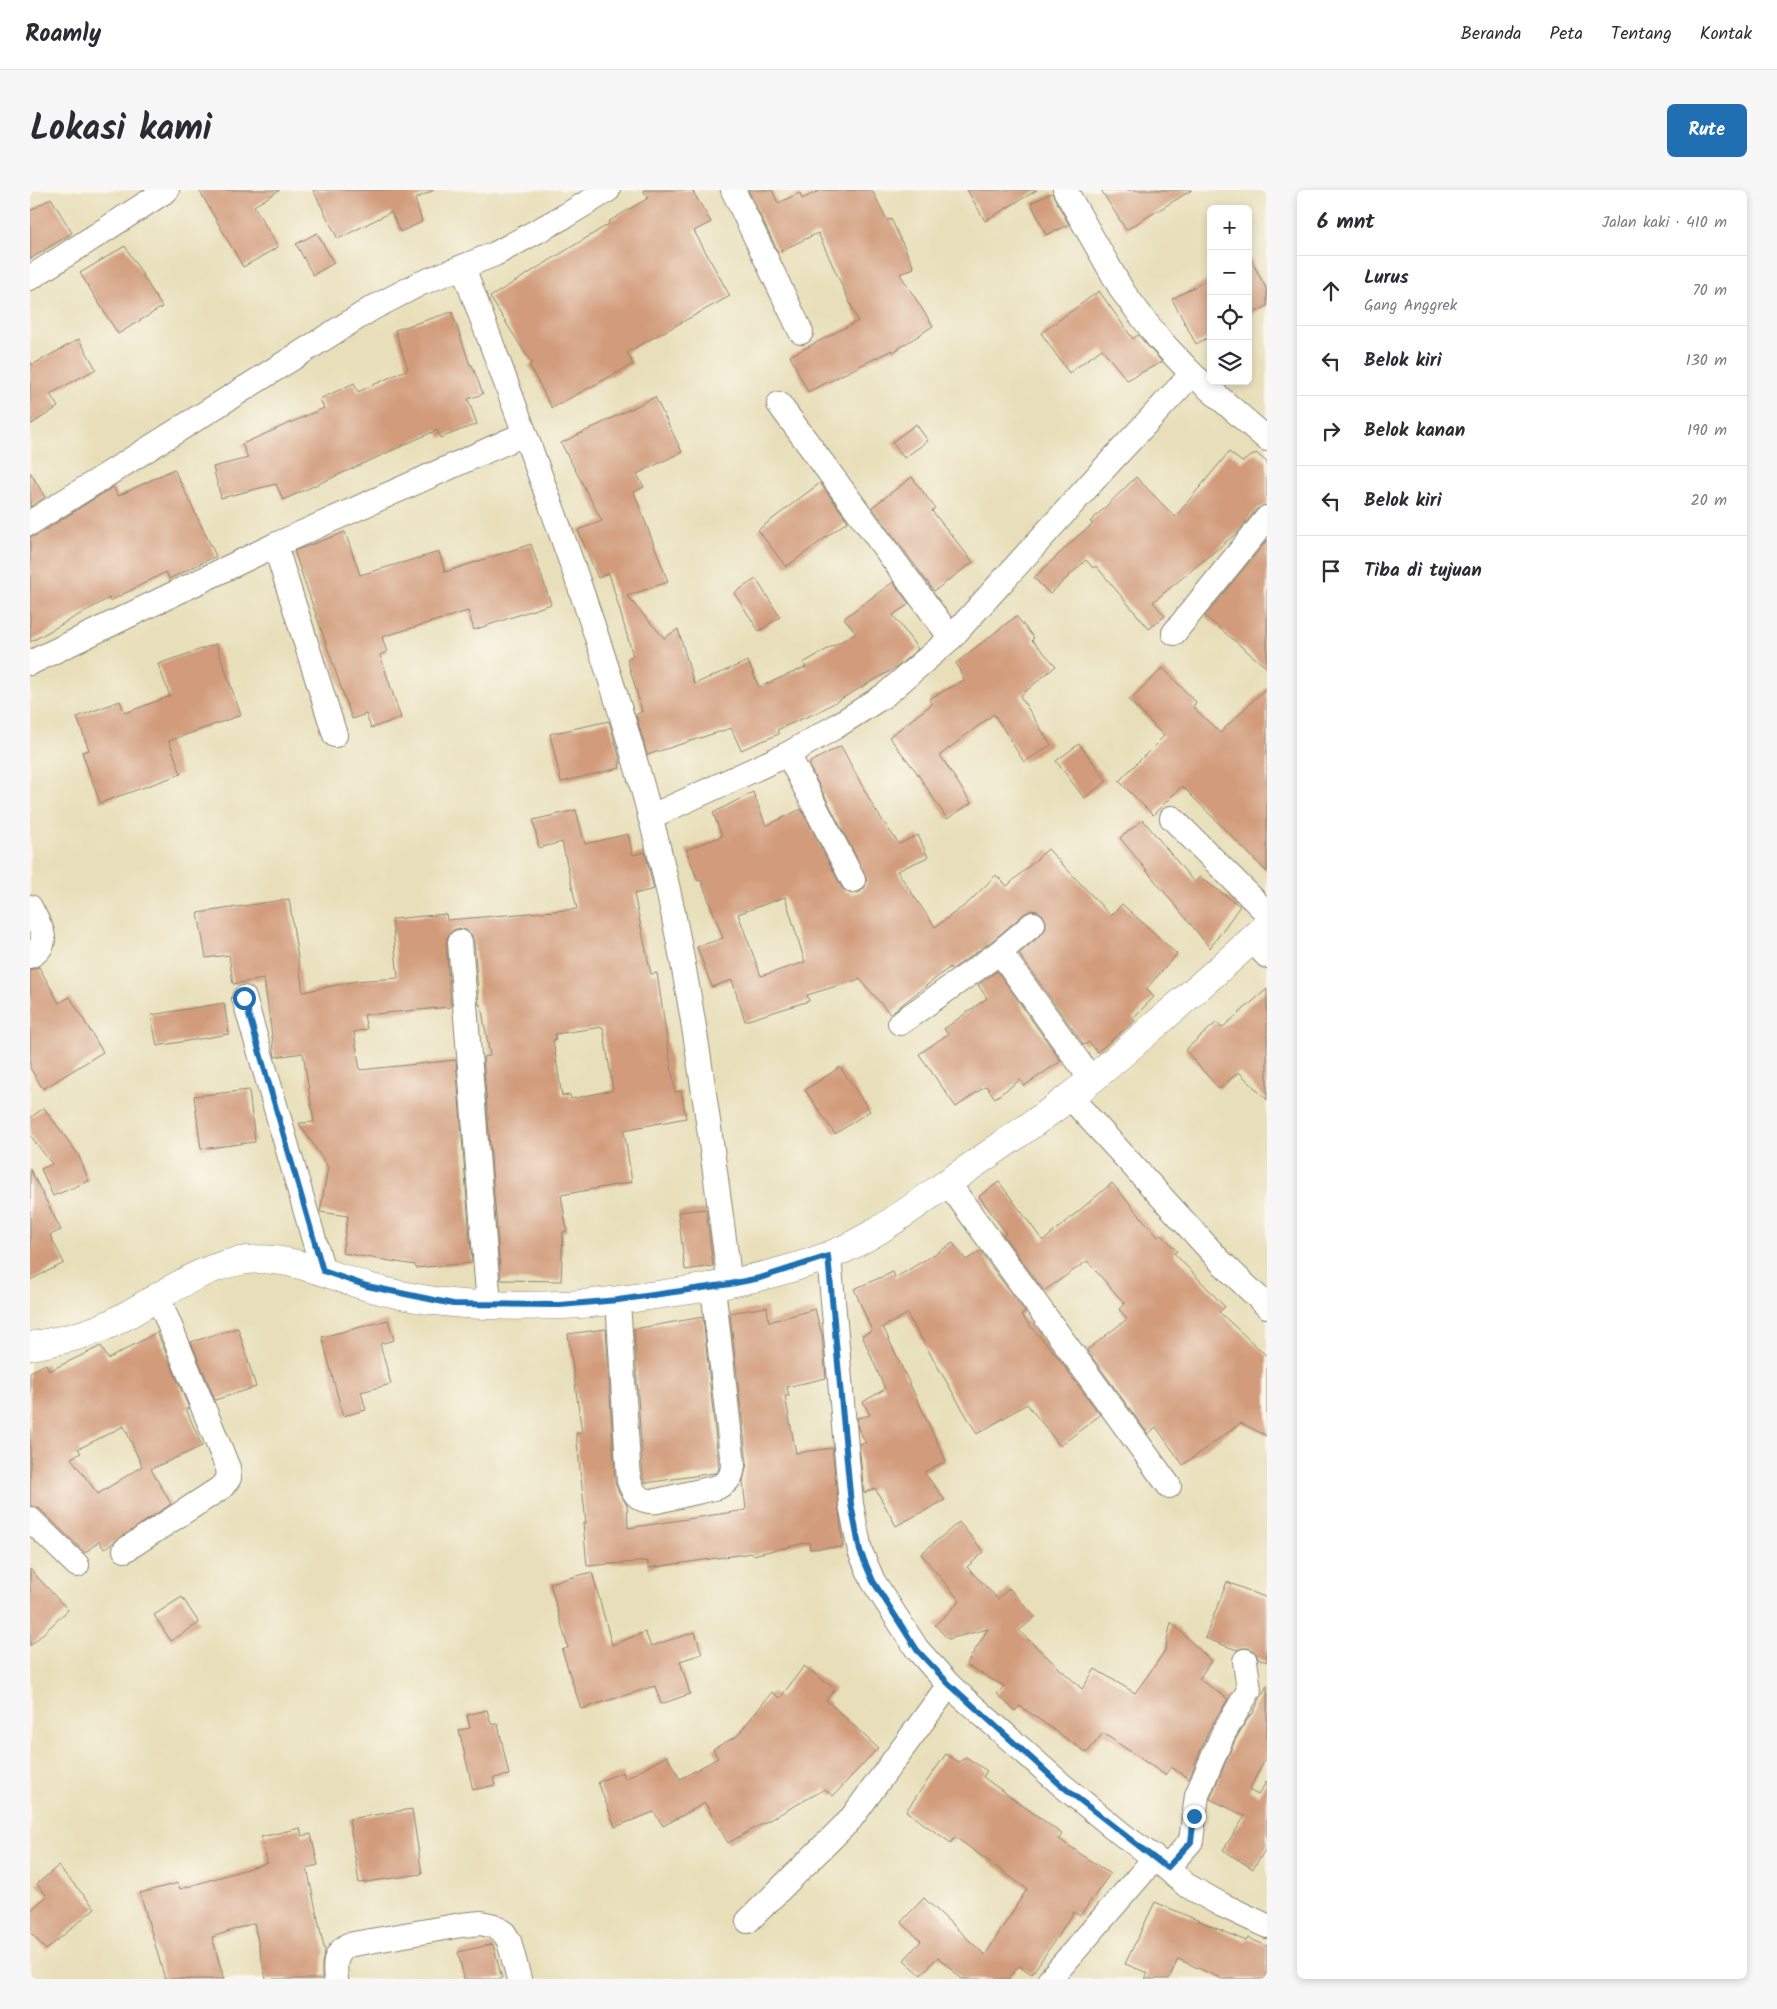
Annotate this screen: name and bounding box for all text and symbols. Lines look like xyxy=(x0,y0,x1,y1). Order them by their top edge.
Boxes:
text: Roamly xyxy=(25,15,101,54)
text: Beranda xyxy=(1461,20,1522,49)
text: Peta xyxy=(1550,20,1583,49)
text: Tentang xyxy=(1611,20,1672,49)
text: Kontak xyxy=(1700,20,1752,49)
text: Lokasi kami xyxy=(30,102,212,158)
button: Rute xyxy=(1667,104,1747,157)
map controls xyxy=(1207,205,1252,385)
button: + xyxy=(1207,205,1252,250)
text: 6 mnt xyxy=(1317,206,1375,239)
text: Jalan kaki · 410 m xyxy=(1602,210,1727,235)
button: − xyxy=(1207,250,1252,295)
text: Lurus xyxy=(1364,263,1409,293)
icon: ahead xyxy=(1317,277,1345,305)
text: 70 m xyxy=(1692,278,1727,303)
text: Gang Anggrek xyxy=(1364,293,1457,318)
button: locate xyxy=(1207,295,1252,340)
button: layers xyxy=(1207,340,1252,385)
text: Belok kiri xyxy=(1364,346,1442,376)
icon: left xyxy=(1317,347,1345,375)
text: 130 m xyxy=(1686,348,1727,373)
text: Belok kanan xyxy=(1364,416,1465,446)
icon: right xyxy=(1317,417,1345,445)
text: 190 m xyxy=(1687,418,1727,443)
text: Belok kiri xyxy=(1364,486,1442,516)
icon: left xyxy=(1317,487,1345,515)
text: 20 m xyxy=(1691,488,1727,513)
text: Tiba di tujuan xyxy=(1364,556,1482,586)
icon: arrive xyxy=(1317,557,1345,585)
route start xyxy=(233,987,256,1010)
route end xyxy=(1183,1805,1206,1828)

